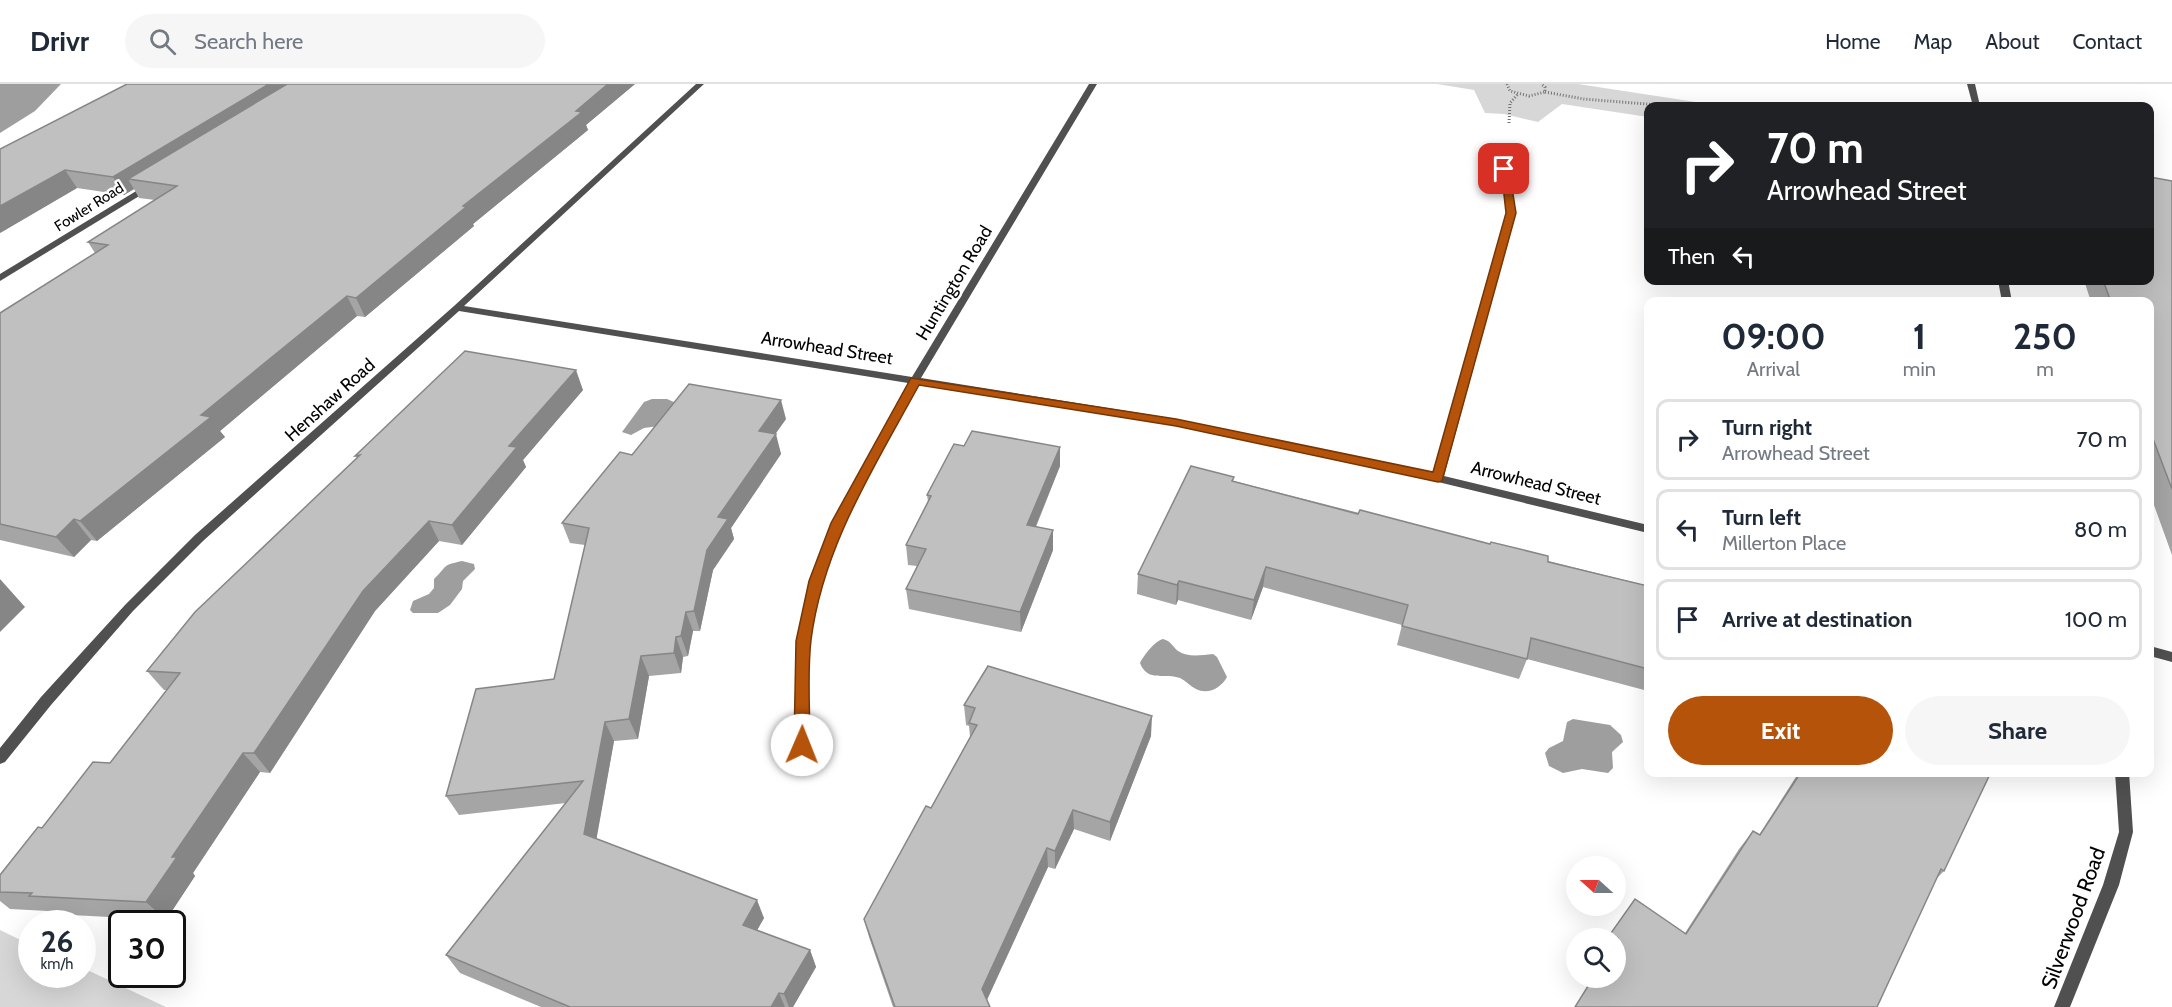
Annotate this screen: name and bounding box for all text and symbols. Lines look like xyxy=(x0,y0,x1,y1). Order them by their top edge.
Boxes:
search box xyxy=(125,14,545,68)
text: Drivr xyxy=(30,24,89,58)
icon: search xyxy=(146,25,179,58)
text: Search here xyxy=(194,28,303,55)
text: Home xyxy=(1825,29,1881,54)
text: Map xyxy=(1914,29,1952,54)
text: About xyxy=(1985,29,2039,54)
text: Contact xyxy=(2072,29,2142,54)
text: 70 m xyxy=(1767,122,1864,174)
icon: right xyxy=(1668,126,1746,204)
pin xyxy=(1478,143,1529,194)
icon: arrive xyxy=(1487,152,1520,185)
text: Arrowhead Street xyxy=(1767,174,1967,207)
street label: Fowler Road xyxy=(51,179,127,235)
street label: Huntington Road xyxy=(911,222,997,344)
icon: left xyxy=(1727,240,1760,273)
text: Then xyxy=(1668,243,1715,270)
text: 09:00 xyxy=(1721,314,1826,358)
text: 1 xyxy=(1913,314,1926,358)
text: 250 xyxy=(2013,314,2077,358)
street label: Arrowhead Street xyxy=(760,327,894,369)
street label: Henshaw Road xyxy=(280,354,380,446)
text: Arrival xyxy=(1747,357,1800,381)
text: min xyxy=(1903,357,1936,381)
text: m xyxy=(2036,357,2054,381)
text: Turn right xyxy=(1722,414,1812,441)
icon: right xyxy=(1671,423,1704,456)
text: 70 m xyxy=(2077,426,2127,453)
text: Arrowhead Street xyxy=(1722,441,1870,465)
street label: Arrowhead Street xyxy=(1469,456,1603,510)
text: Turn left xyxy=(1722,504,1801,531)
icon: left xyxy=(1671,513,1704,546)
text: 80 m xyxy=(2074,516,2127,543)
text: Millerton Place xyxy=(1722,531,1846,555)
icon: arrive xyxy=(1671,603,1704,636)
text: Arrive at destination xyxy=(1722,606,1912,633)
text: 100 m xyxy=(2065,606,2127,633)
button: Exit xyxy=(1668,696,1893,765)
button: Share xyxy=(1905,696,2130,765)
position arrow xyxy=(770,713,834,777)
street label: Silverwood Road xyxy=(2036,844,2110,992)
north arrow xyxy=(1566,856,1626,916)
map controls xyxy=(1566,856,1626,988)
speed limit sign: 30 xyxy=(108,910,186,988)
text: 26 xyxy=(41,923,73,960)
button: search xyxy=(1566,928,1626,988)
text: km/h xyxy=(41,955,73,973)

